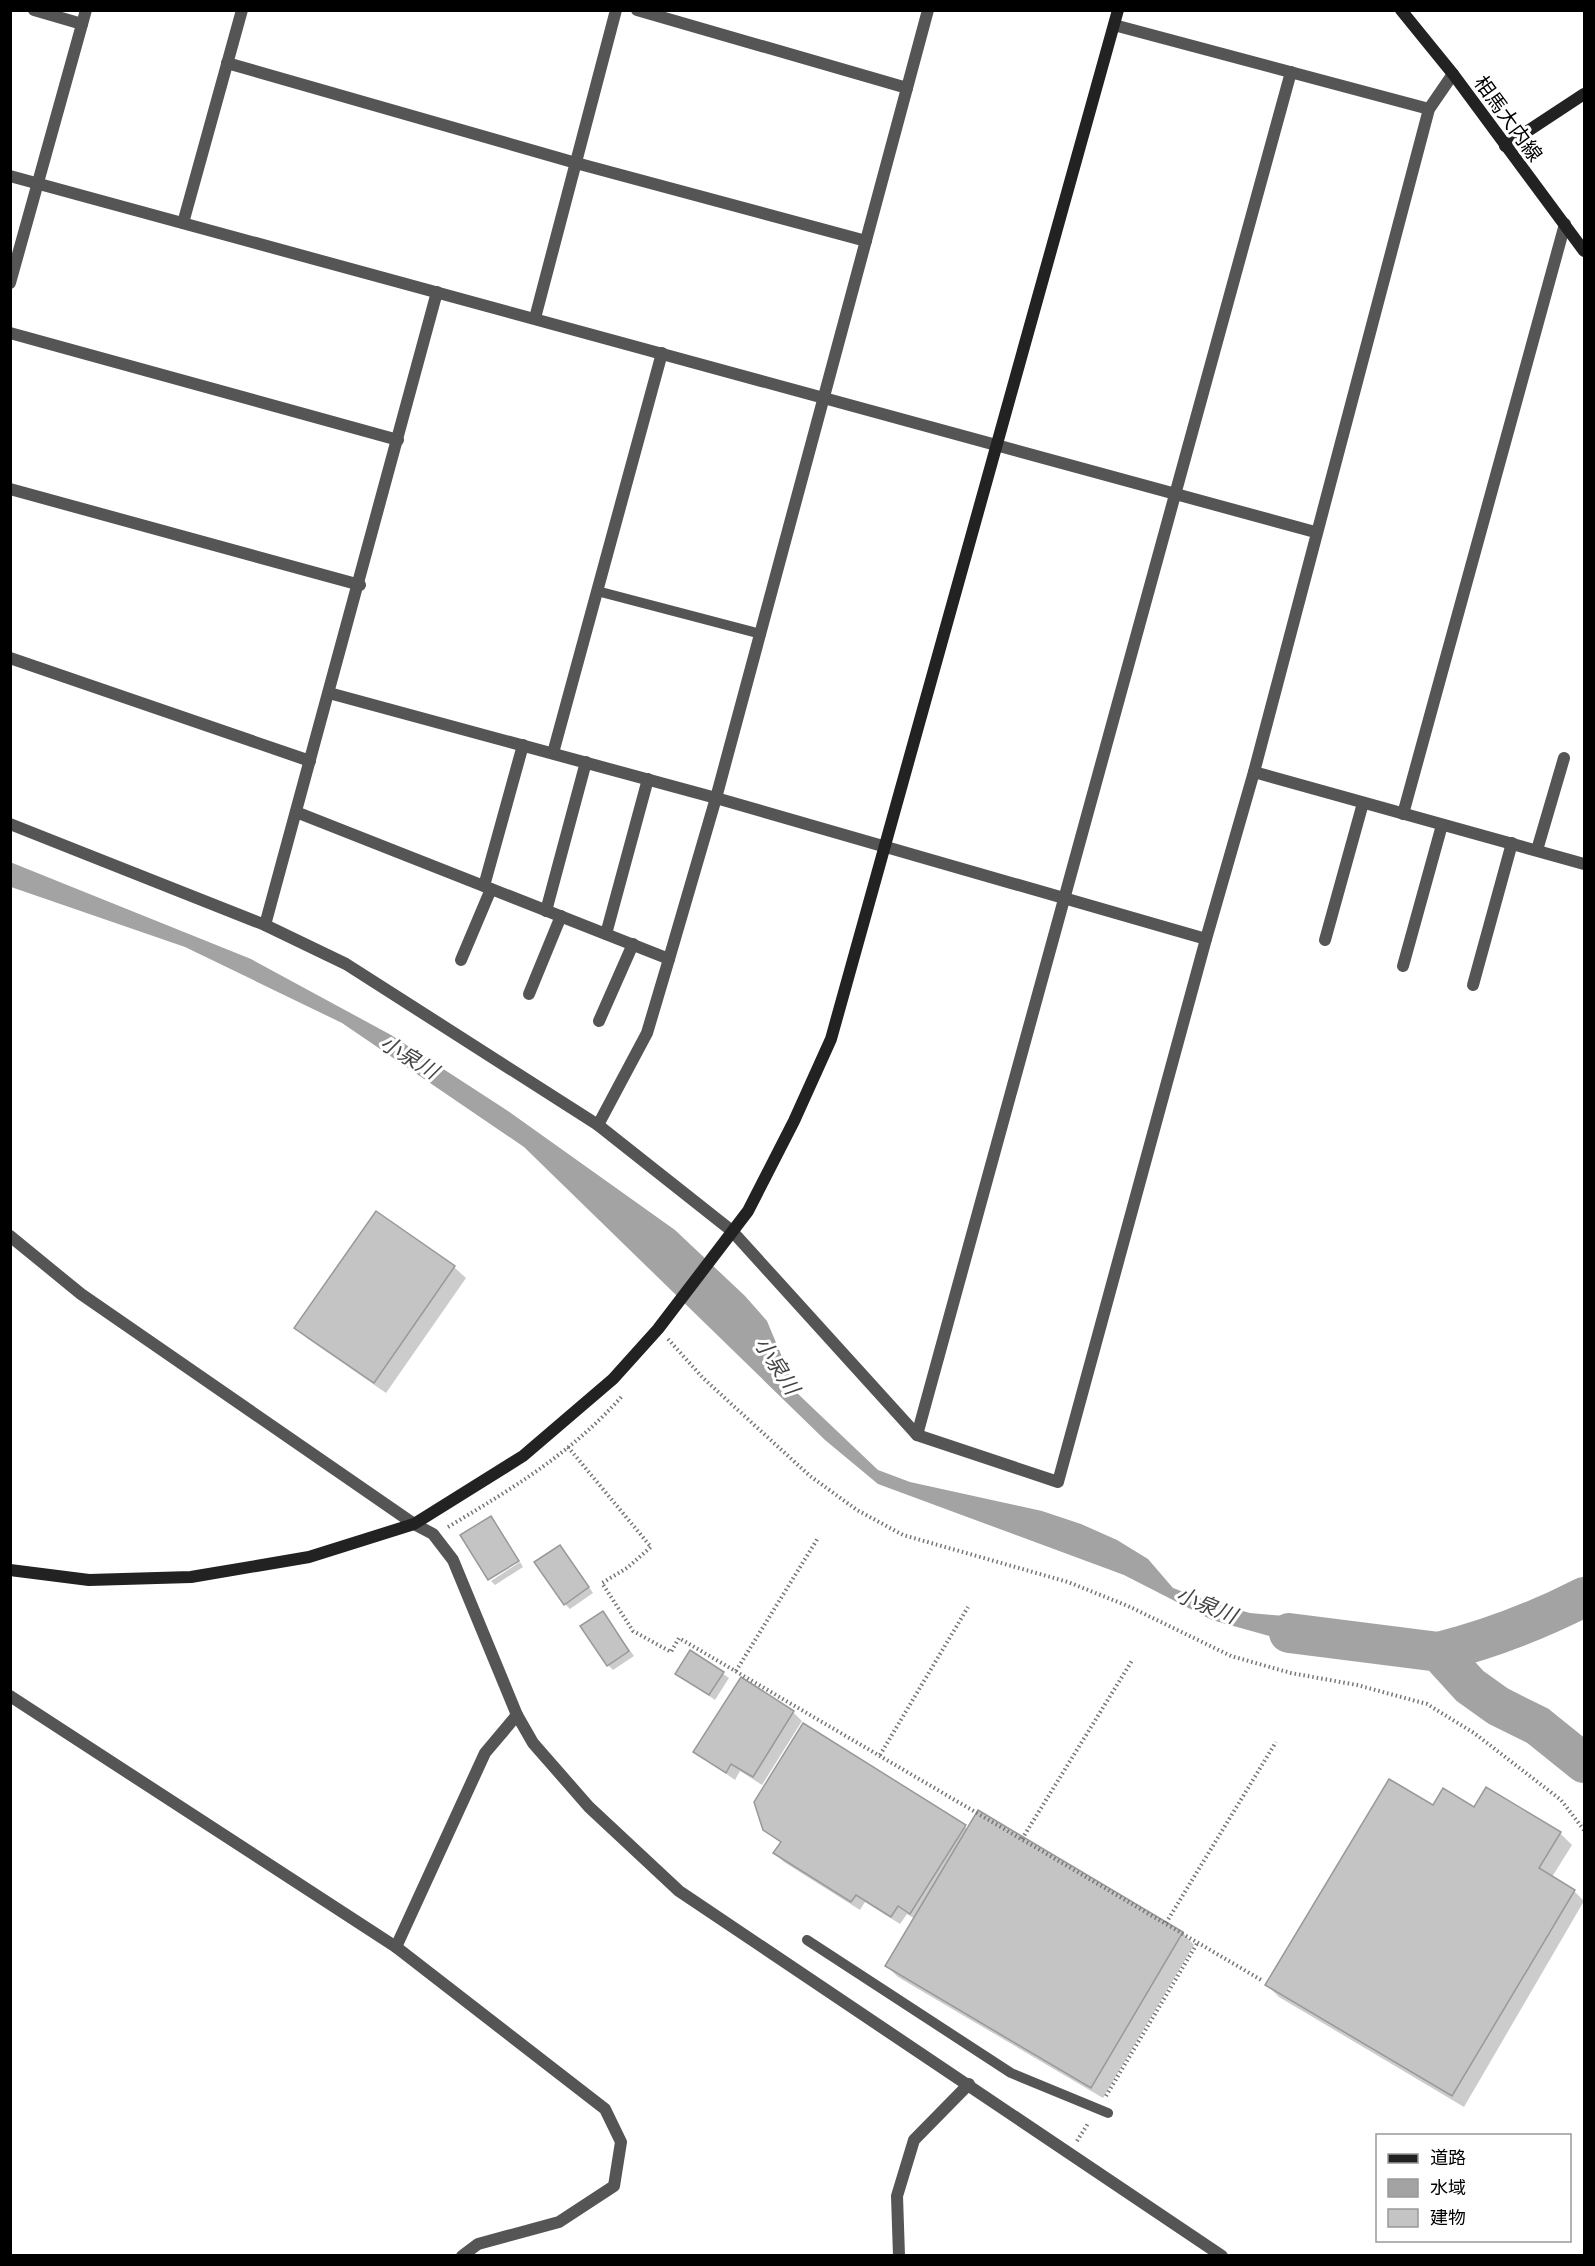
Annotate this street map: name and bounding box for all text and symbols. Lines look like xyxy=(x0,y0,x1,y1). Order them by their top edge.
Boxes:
street label: 相馬大内線 xyxy=(1470,70,1548,166)
water label: 小泉川 xyxy=(377,1029,445,1084)
water label: 小泉川 xyxy=(750,1332,807,1400)
water label: 小泉川 xyxy=(1173,1581,1243,1628)
legend xyxy=(1376,2134,1571,2242)
text: 道路 xyxy=(1430,2146,1466,2168)
text: 水域 xyxy=(1430,2176,1466,2198)
text: 建物 xyxy=(1430,2206,1466,2228)

